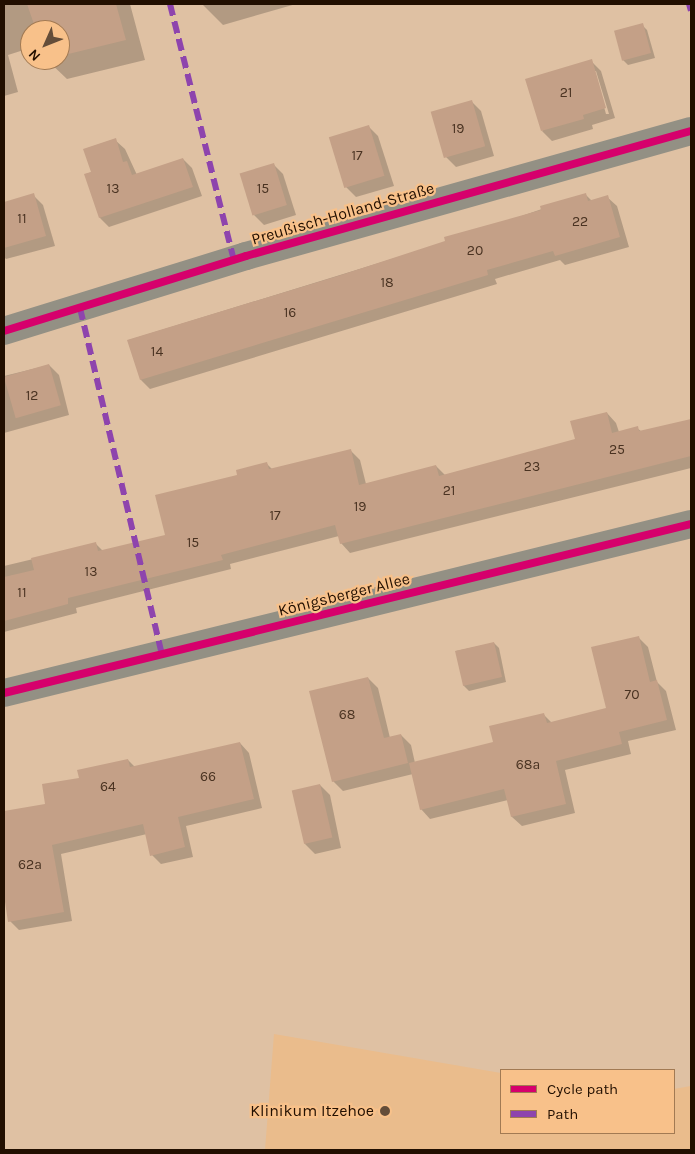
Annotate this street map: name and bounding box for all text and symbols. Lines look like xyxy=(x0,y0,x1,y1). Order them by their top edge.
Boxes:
north arrow xyxy=(20,20,70,70)
text: N xyxy=(25,46,44,65)
house number: 21 xyxy=(560,85,572,101)
house number: 19 xyxy=(452,121,464,137)
house number: 17 xyxy=(351,148,363,164)
street label: Preußisch-Holland-Straße xyxy=(249,179,437,249)
house number: 13 xyxy=(107,181,119,197)
house number: 15 xyxy=(257,181,269,197)
house number: 11 xyxy=(17,211,27,227)
house number: 22 xyxy=(572,214,588,230)
house number: 20 xyxy=(467,243,483,259)
house number: 18 xyxy=(380,275,394,291)
house number: 16 xyxy=(284,305,296,321)
house number: 14 xyxy=(151,344,163,360)
house number: 12 xyxy=(26,388,38,404)
house number: 25 xyxy=(609,442,625,458)
house number: 23 xyxy=(524,459,540,475)
house number: 21 xyxy=(443,483,455,499)
house number: 19 xyxy=(354,499,366,515)
house number: 17 xyxy=(269,508,281,524)
house number: 15 xyxy=(187,535,199,551)
house number: 13 xyxy=(85,564,97,580)
street label: Königsberger Allee xyxy=(276,569,412,621)
house number: 11 xyxy=(17,585,27,601)
house number: 70 xyxy=(625,687,639,703)
house number: 68 xyxy=(339,707,355,723)
house number: 68a xyxy=(516,757,540,773)
house number: 66 xyxy=(200,769,216,785)
house number: 64 xyxy=(100,779,116,795)
house number: 62a xyxy=(18,857,42,873)
legend xyxy=(500,1069,675,1134)
text: Cycle path xyxy=(547,1080,618,1098)
place label: Klinikum Itzehoe xyxy=(250,1101,374,1121)
marker: Klinikum Itzehoe xyxy=(378,1104,392,1118)
text: Path xyxy=(547,1105,578,1123)

